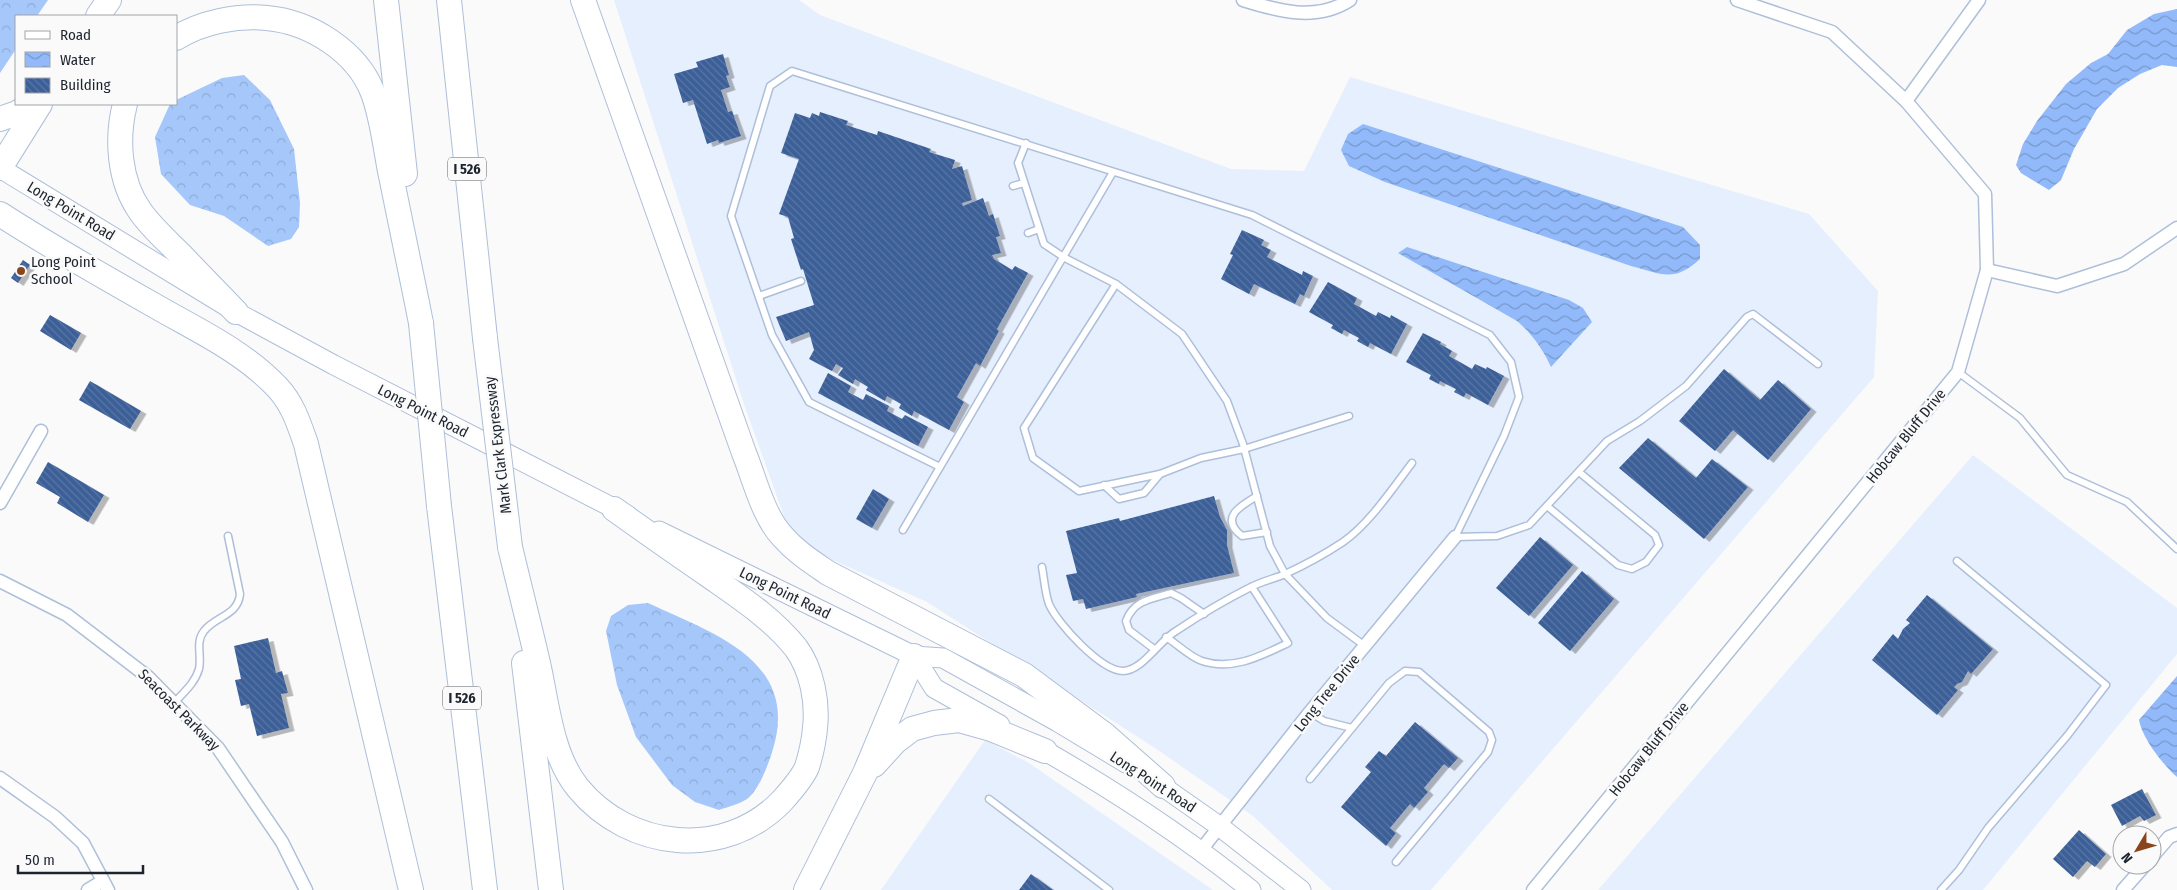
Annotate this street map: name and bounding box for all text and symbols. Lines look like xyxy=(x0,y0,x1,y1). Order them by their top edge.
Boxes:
legend xyxy=(15,15,178,105)
text: Road xyxy=(60,26,91,44)
text: Water xyxy=(60,51,96,69)
text: Building xyxy=(60,76,111,94)
road number: I 526 xyxy=(448,157,486,180)
street label: Long Point Road xyxy=(24,178,118,244)
place label: Long Point School xyxy=(31,253,96,288)
marker: Long Point School xyxy=(15,265,27,277)
street label: Mark Clark Expressway xyxy=(481,375,515,515)
street label: Long Point Road xyxy=(375,380,471,442)
street label: Hobcaw Bluff Drive xyxy=(1862,385,1950,487)
street label: Long Point Road xyxy=(736,563,834,623)
street label: Long Tree Drive xyxy=(1290,651,1364,735)
street label: Seacoast Parkway xyxy=(134,665,224,755)
road number: I 526 xyxy=(443,686,481,710)
street label: Hobcaw Bluff Drive xyxy=(1605,698,1693,800)
street label: Long Point Road xyxy=(1107,747,1199,817)
north arrow xyxy=(2112,825,2162,875)
scale bar xyxy=(18,842,142,874)
text: N xyxy=(2118,849,2136,866)
text: 50 m xyxy=(25,851,55,869)

